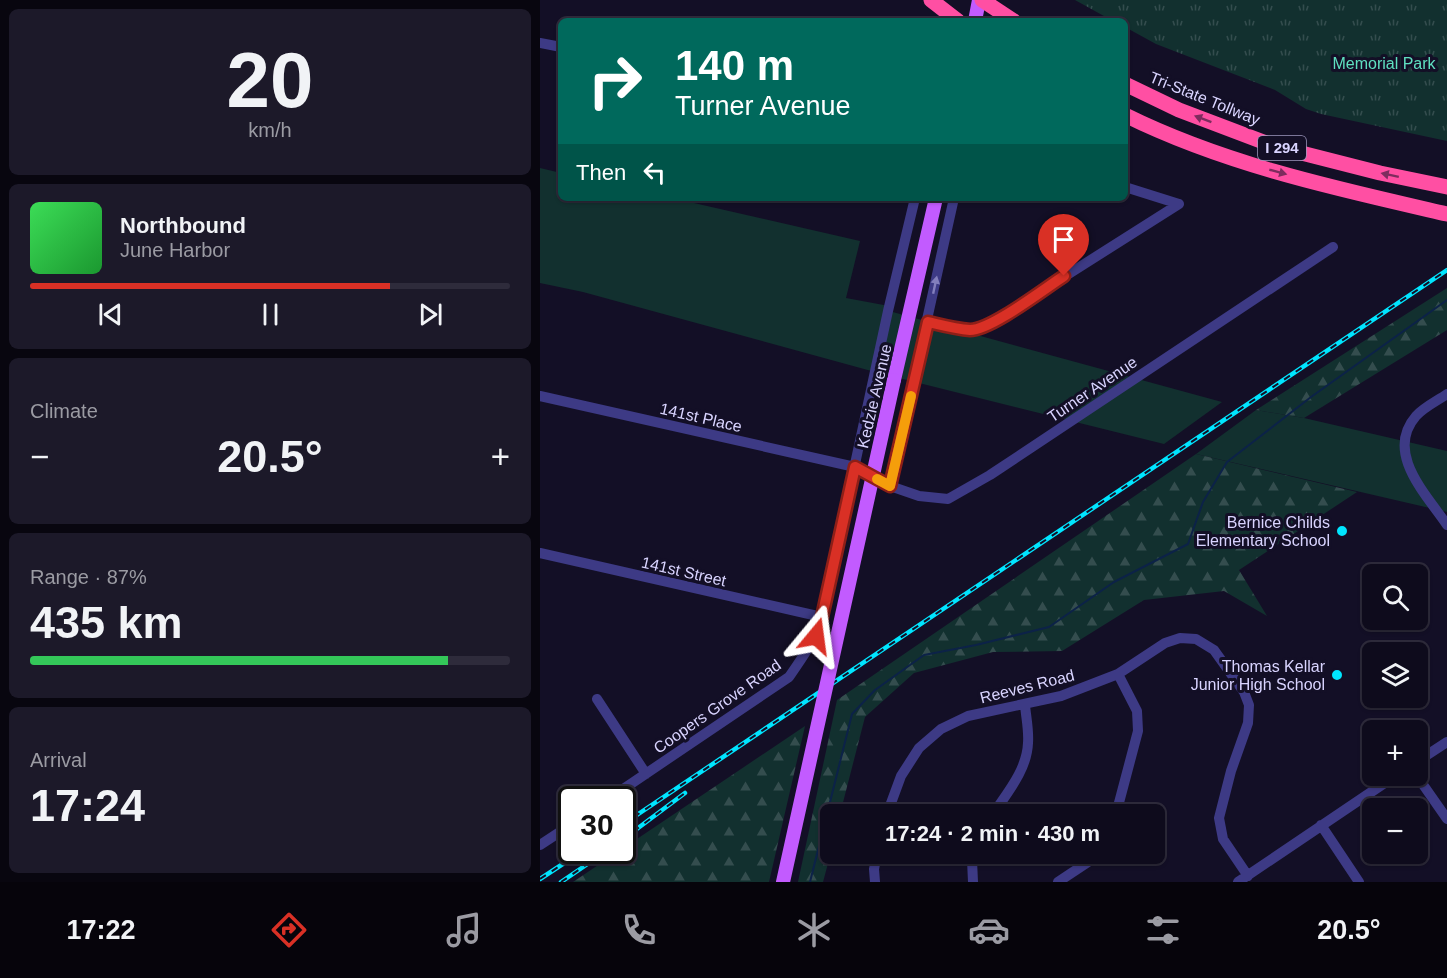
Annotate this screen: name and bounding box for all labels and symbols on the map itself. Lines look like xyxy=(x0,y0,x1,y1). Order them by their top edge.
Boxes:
park label: Memorial Park xyxy=(1332,55,1437,72)
street label: Tri-State Tollway xyxy=(1147,69,1262,128)
one-way arrow xyxy=(1194,114,1212,123)
road number: I 294 xyxy=(1258,136,1306,160)
one-way arrow xyxy=(1269,168,1287,177)
one-way arrow xyxy=(1380,170,1399,179)
pin xyxy=(1038,214,1089,276)
one-way arrow xyxy=(931,276,941,295)
street label: Kedzie Avenue xyxy=(854,342,895,450)
street label: Turner Avenue xyxy=(1044,353,1140,426)
street label: 141st Place xyxy=(658,400,744,435)
place label: Bernice Childs Elementary School xyxy=(1196,514,1330,549)
marker: Bernice Childs Elementary School xyxy=(1335,524,1349,538)
street label: 141st Street xyxy=(640,554,728,590)
position arrow xyxy=(784,604,848,668)
street label: Coopers Grove Road xyxy=(650,656,784,757)
place label: Thomas Kellar Junior High School xyxy=(1191,658,1326,693)
street label: Reeves Road xyxy=(978,667,1076,706)
marker: Thomas Kellar Junior High School xyxy=(1330,668,1344,682)
speed limit sign: 30 xyxy=(558,786,636,864)

